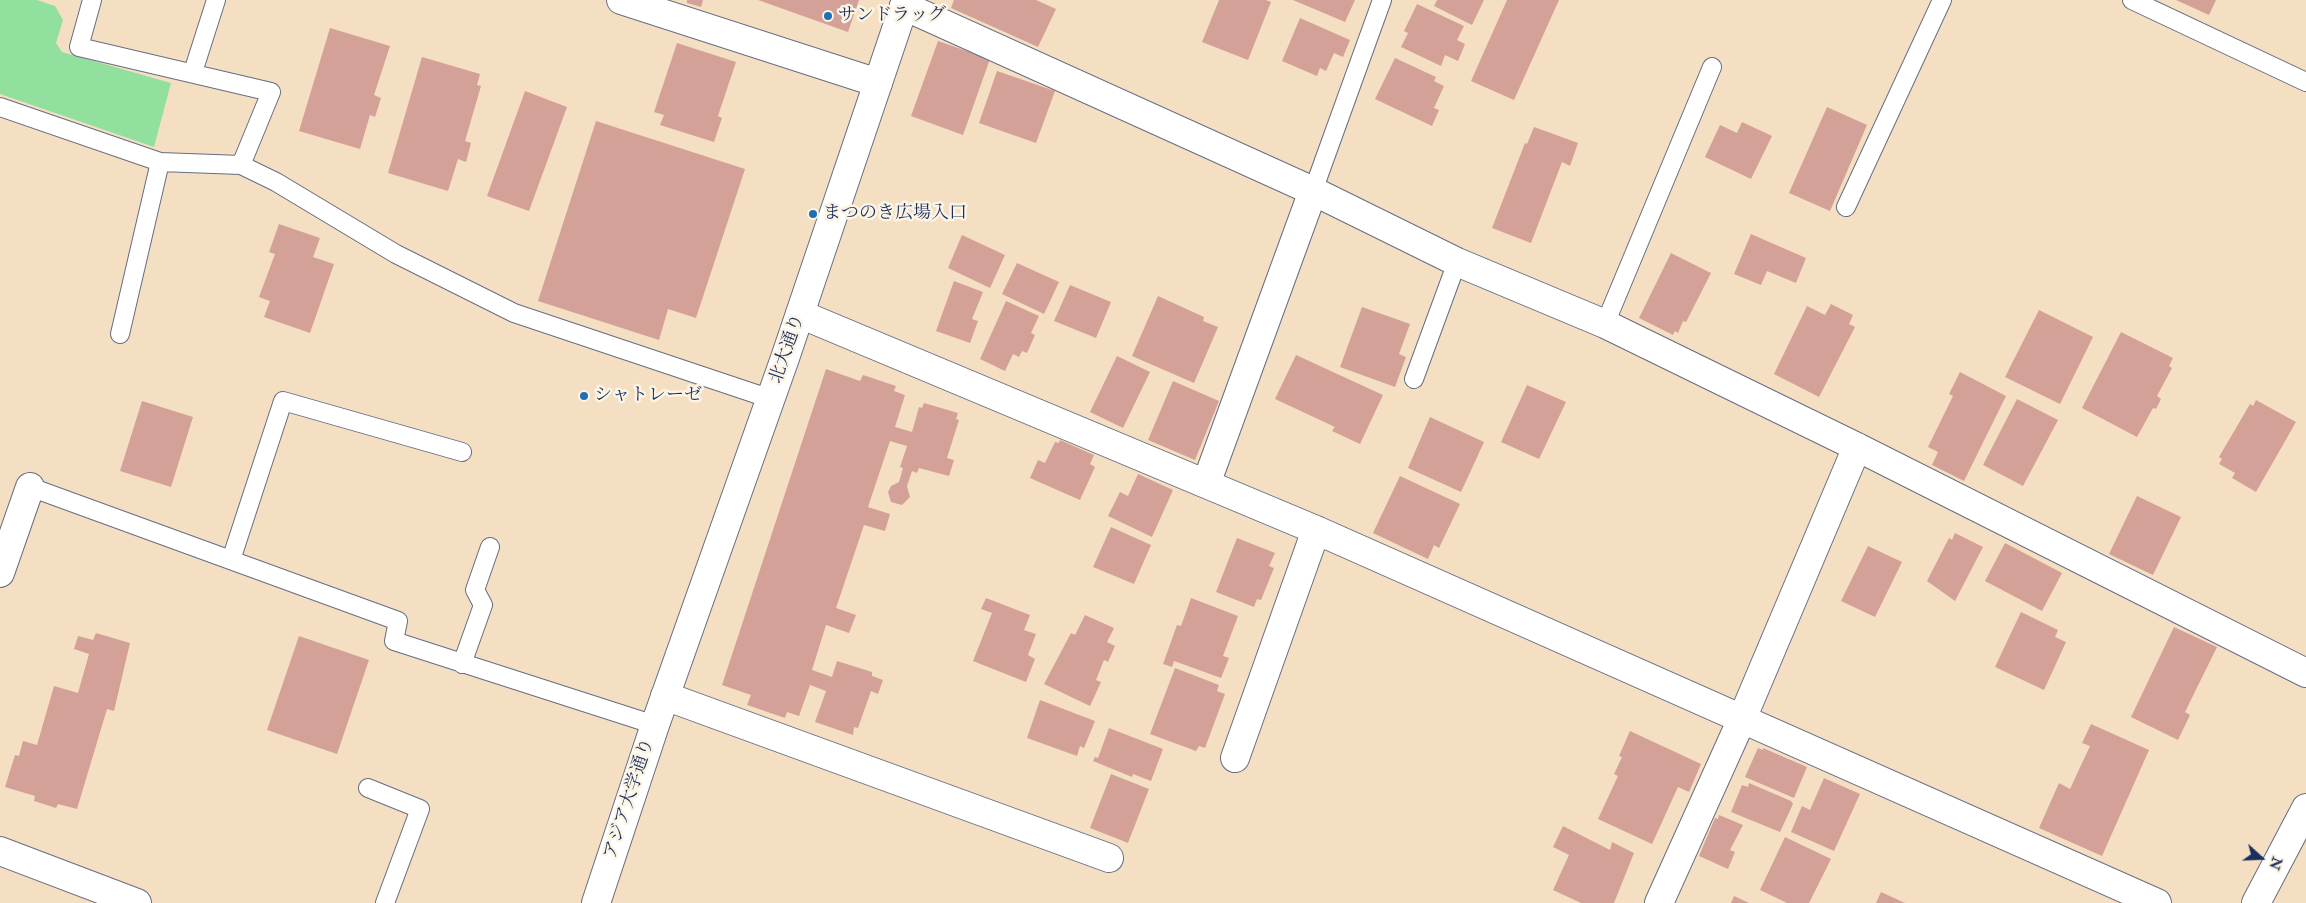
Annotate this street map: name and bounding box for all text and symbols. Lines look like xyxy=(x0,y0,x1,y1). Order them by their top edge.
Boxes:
place label: サンドラッグ xyxy=(838,5,946,27)
marker: サンドラッグ xyxy=(822,10,834,22)
place label: まつのき広場入口 xyxy=(823,203,967,225)
marker: まつのき広場入口 xyxy=(807,208,819,220)
street label: 北大通り xyxy=(766,311,810,387)
place label: シャトレーゼ xyxy=(594,385,702,407)
marker: シャトレーゼ xyxy=(578,390,590,402)
street label: アジア大学通り xyxy=(600,736,660,862)
north arrow xyxy=(2236,833,2286,883)
text: N xyxy=(2265,854,2286,872)

